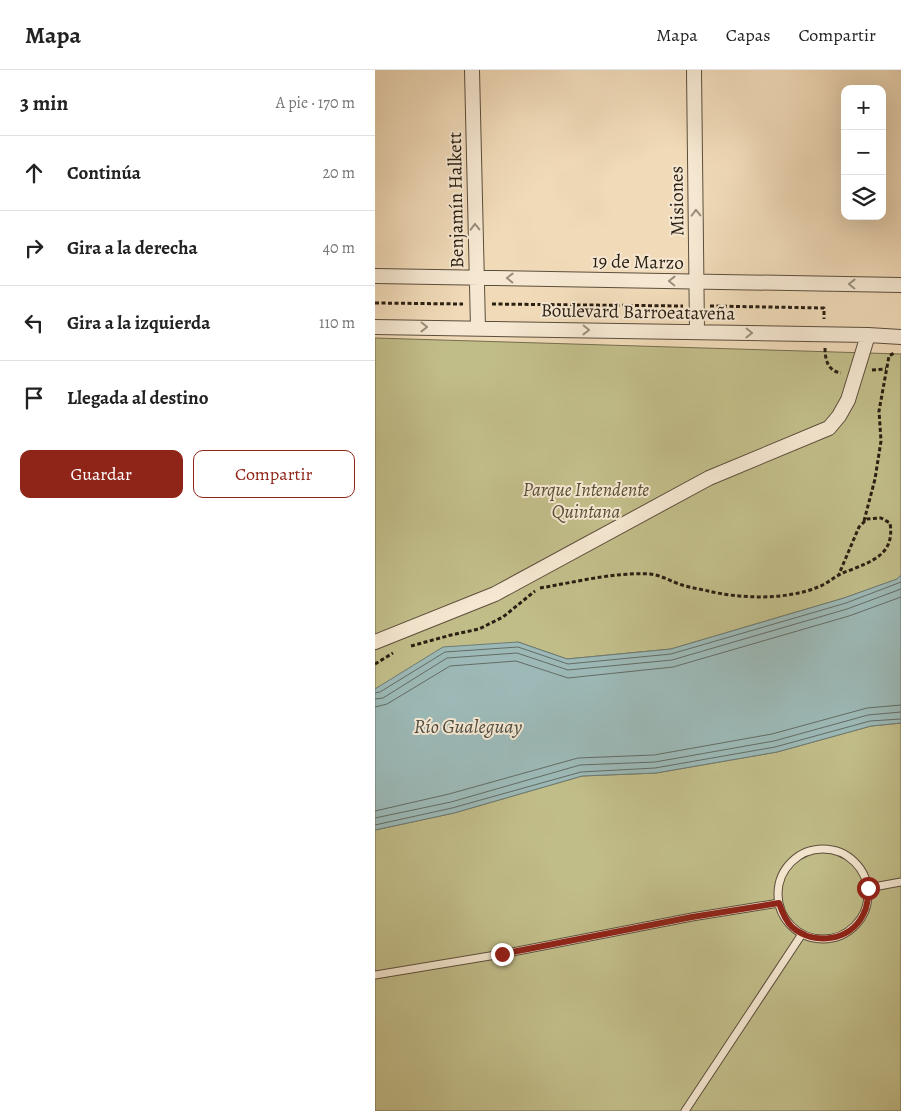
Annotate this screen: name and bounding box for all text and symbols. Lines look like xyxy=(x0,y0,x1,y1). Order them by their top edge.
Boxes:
text: Mapa xyxy=(25,19,81,51)
text: Mapa xyxy=(656,23,698,47)
text: Capas xyxy=(726,23,770,47)
text: Compartir xyxy=(798,23,876,47)
map controls xyxy=(841,85,886,220)
button: + xyxy=(841,85,886,130)
text: 3 min xyxy=(20,89,68,117)
text: A pie · 170 m xyxy=(276,92,355,114)
button: − xyxy=(841,130,886,175)
street label: Benjamín Halkett xyxy=(442,131,470,269)
icon: ahead xyxy=(20,159,48,187)
text: Continúa xyxy=(67,160,141,186)
text: 20 m xyxy=(322,162,355,184)
street label: Misiones xyxy=(663,166,691,236)
button: layers xyxy=(841,175,886,220)
one-way arrow xyxy=(691,209,701,216)
one-way arrow xyxy=(470,223,481,231)
icon: right xyxy=(20,234,48,262)
text: Gira a la derecha xyxy=(67,235,198,261)
text: 40 m xyxy=(323,237,355,259)
street label: 19 de Marzo xyxy=(592,248,684,276)
one-way arrow xyxy=(506,273,514,283)
one-way arrow xyxy=(668,276,676,286)
one-way arrow xyxy=(848,279,856,289)
street label: Boulevard Barroeataveña xyxy=(541,297,736,327)
icon: left xyxy=(20,309,48,337)
text: Gira a la izquierda xyxy=(67,310,210,336)
text: 110 m xyxy=(319,312,355,334)
one-way arrow xyxy=(420,322,428,333)
one-way arrow xyxy=(582,325,590,335)
one-way arrow xyxy=(745,328,753,338)
icon: arrive xyxy=(20,384,48,412)
text: Llegada al destino xyxy=(67,385,209,411)
button: Guardar xyxy=(20,450,183,498)
button: Compartir xyxy=(193,450,355,498)
park label: Parque Intendente Quintana xyxy=(523,477,649,525)
water label: Río Gualeguay xyxy=(414,713,522,740)
route start xyxy=(857,877,880,900)
route end xyxy=(491,943,514,966)

